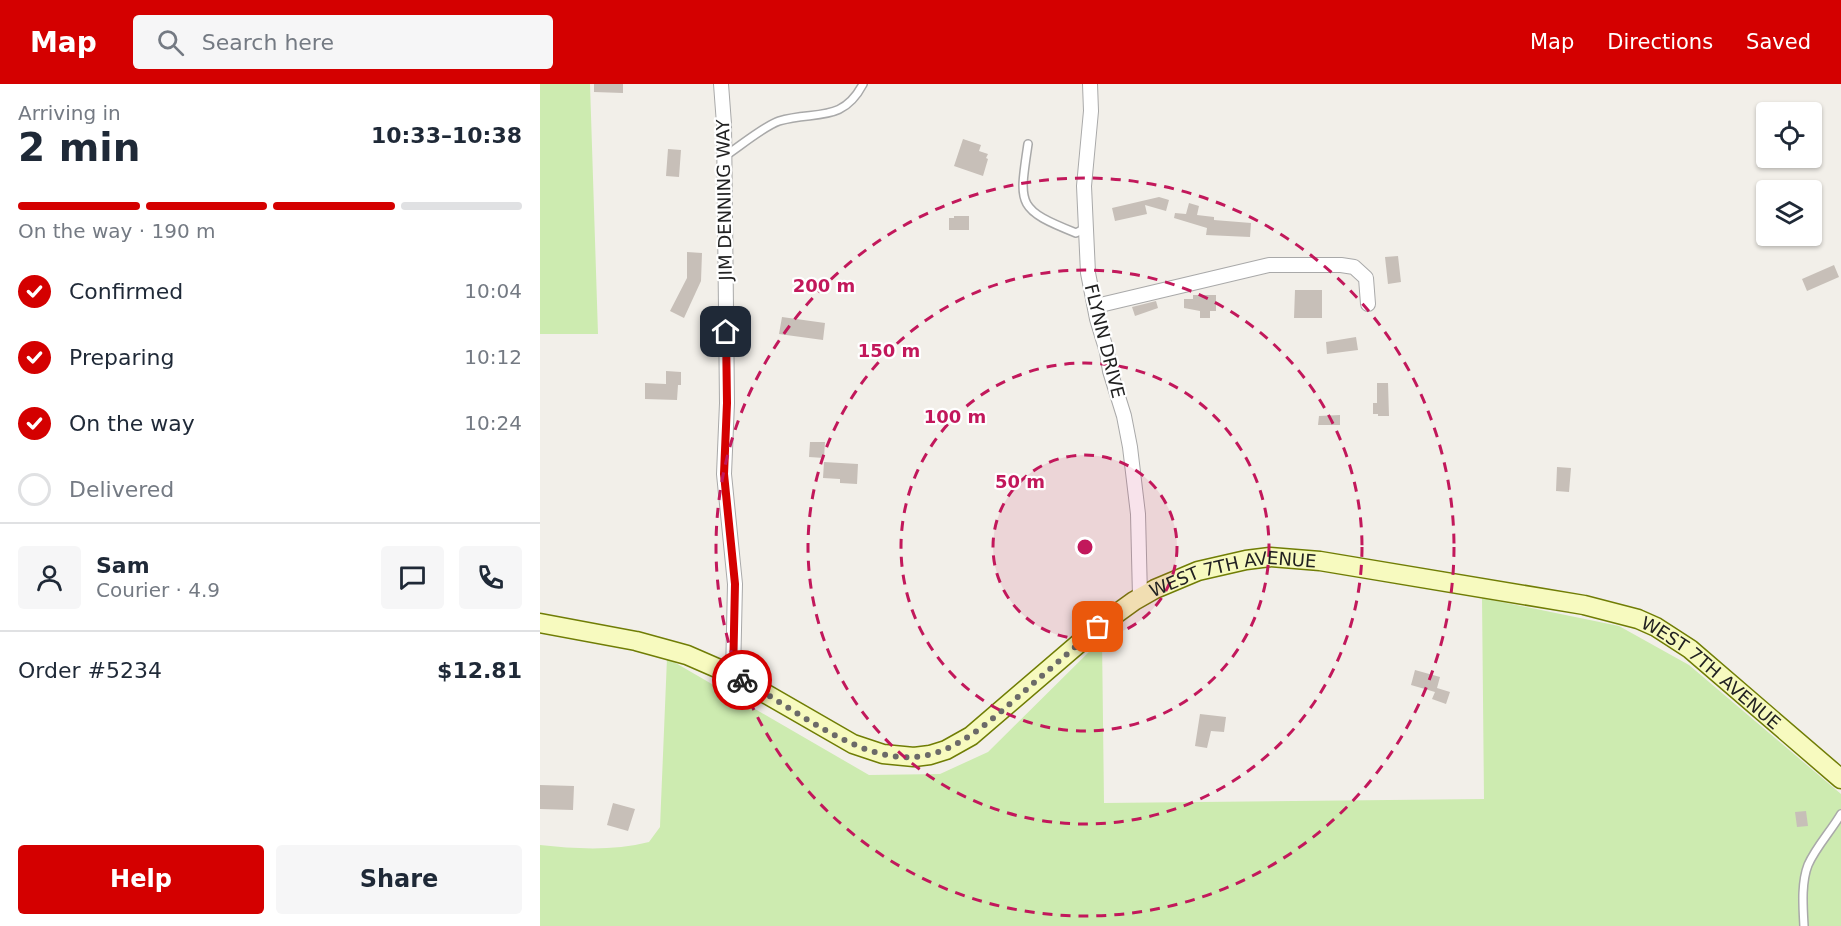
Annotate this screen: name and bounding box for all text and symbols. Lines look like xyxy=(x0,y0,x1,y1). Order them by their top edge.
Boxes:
search box xyxy=(133,15,553,69)
text: Map xyxy=(30,26,97,59)
icon: search xyxy=(154,26,187,59)
text: Search here xyxy=(202,30,334,55)
text: Map xyxy=(1530,30,1574,54)
text: Directions xyxy=(1607,30,1713,54)
text: Saved xyxy=(1746,30,1811,54)
text: Arriving in xyxy=(18,101,121,125)
map controls xyxy=(1756,102,1822,246)
button: locate xyxy=(1756,102,1822,168)
street label: JIM DENNING WAY xyxy=(712,118,736,282)
text: 10:33–10:38 xyxy=(371,123,522,148)
text: 2 min xyxy=(18,125,140,170)
button: layers xyxy=(1756,180,1822,246)
text: On the way · 190 m xyxy=(18,219,216,243)
icon: check xyxy=(18,275,51,308)
text: 200 m xyxy=(793,275,855,296)
text: Confirmed xyxy=(69,279,183,304)
text: 10:04 xyxy=(464,279,522,303)
street label: FLYNN DRIVE xyxy=(1081,282,1129,400)
pin xyxy=(700,306,751,357)
icon: home xyxy=(709,315,742,348)
text: 150 m xyxy=(858,340,920,361)
icon: check xyxy=(18,341,51,374)
text: Preparing xyxy=(69,345,175,370)
text: 10:12 xyxy=(464,345,522,369)
text: 100 m xyxy=(924,406,986,427)
icon: check xyxy=(18,407,51,440)
text: On the way xyxy=(69,411,195,436)
text: 10:24 xyxy=(464,411,522,435)
text: 50 m xyxy=(995,471,1045,492)
text: Delivered xyxy=(69,477,174,502)
centre of rings xyxy=(1075,537,1095,557)
button: person xyxy=(18,546,81,609)
button: chat xyxy=(381,546,444,609)
button: phone xyxy=(459,546,522,609)
street label: WEST 7TH AVENUE xyxy=(1146,546,1317,601)
text: Sam xyxy=(96,553,150,578)
text: Courier · 4.9 xyxy=(96,578,220,602)
pin xyxy=(1072,601,1123,652)
icon: bag xyxy=(1081,610,1114,643)
street label: WEST 7TH AVENUE xyxy=(1638,611,1785,733)
courier xyxy=(712,650,772,710)
text: Order #5234 xyxy=(18,658,162,683)
text: $12.81 xyxy=(437,658,522,683)
icon: bike xyxy=(726,664,759,697)
button: Help xyxy=(18,845,264,914)
button: Share xyxy=(276,845,522,914)

